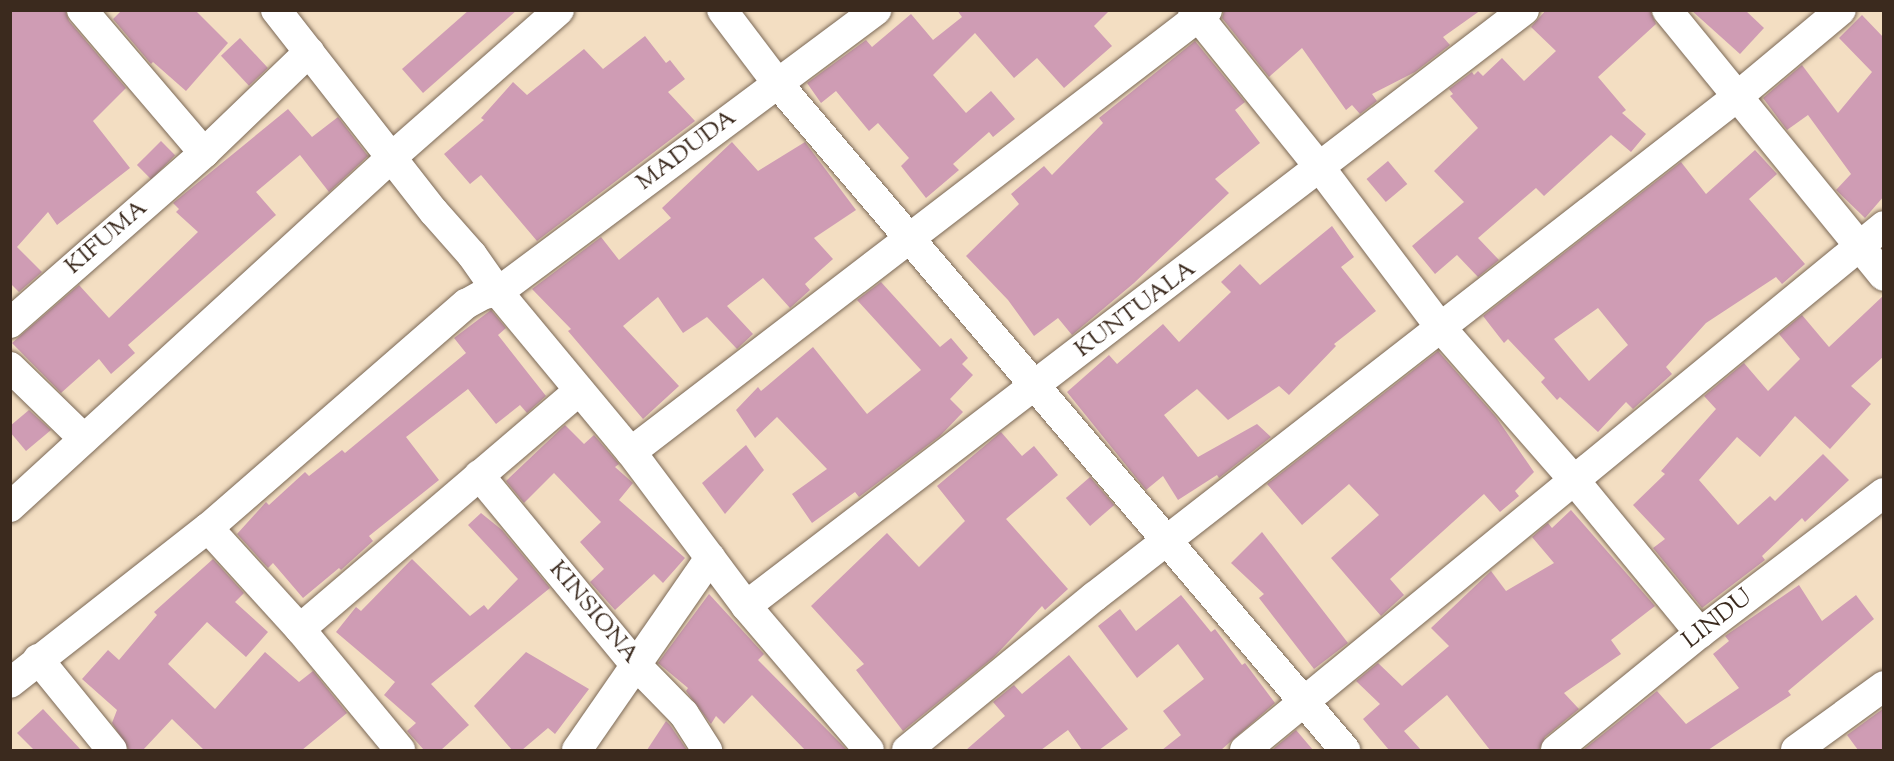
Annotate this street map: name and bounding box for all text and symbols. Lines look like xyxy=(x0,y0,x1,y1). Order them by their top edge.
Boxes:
street label: MADUDA xyxy=(631,104,743,198)
street label: KIFUMA xyxy=(60,194,154,282)
street label: KUNTUALA xyxy=(1070,255,1202,365)
street label: KINSIONA xyxy=(542,556,644,670)
street label: LINDU xyxy=(1678,584,1758,656)

